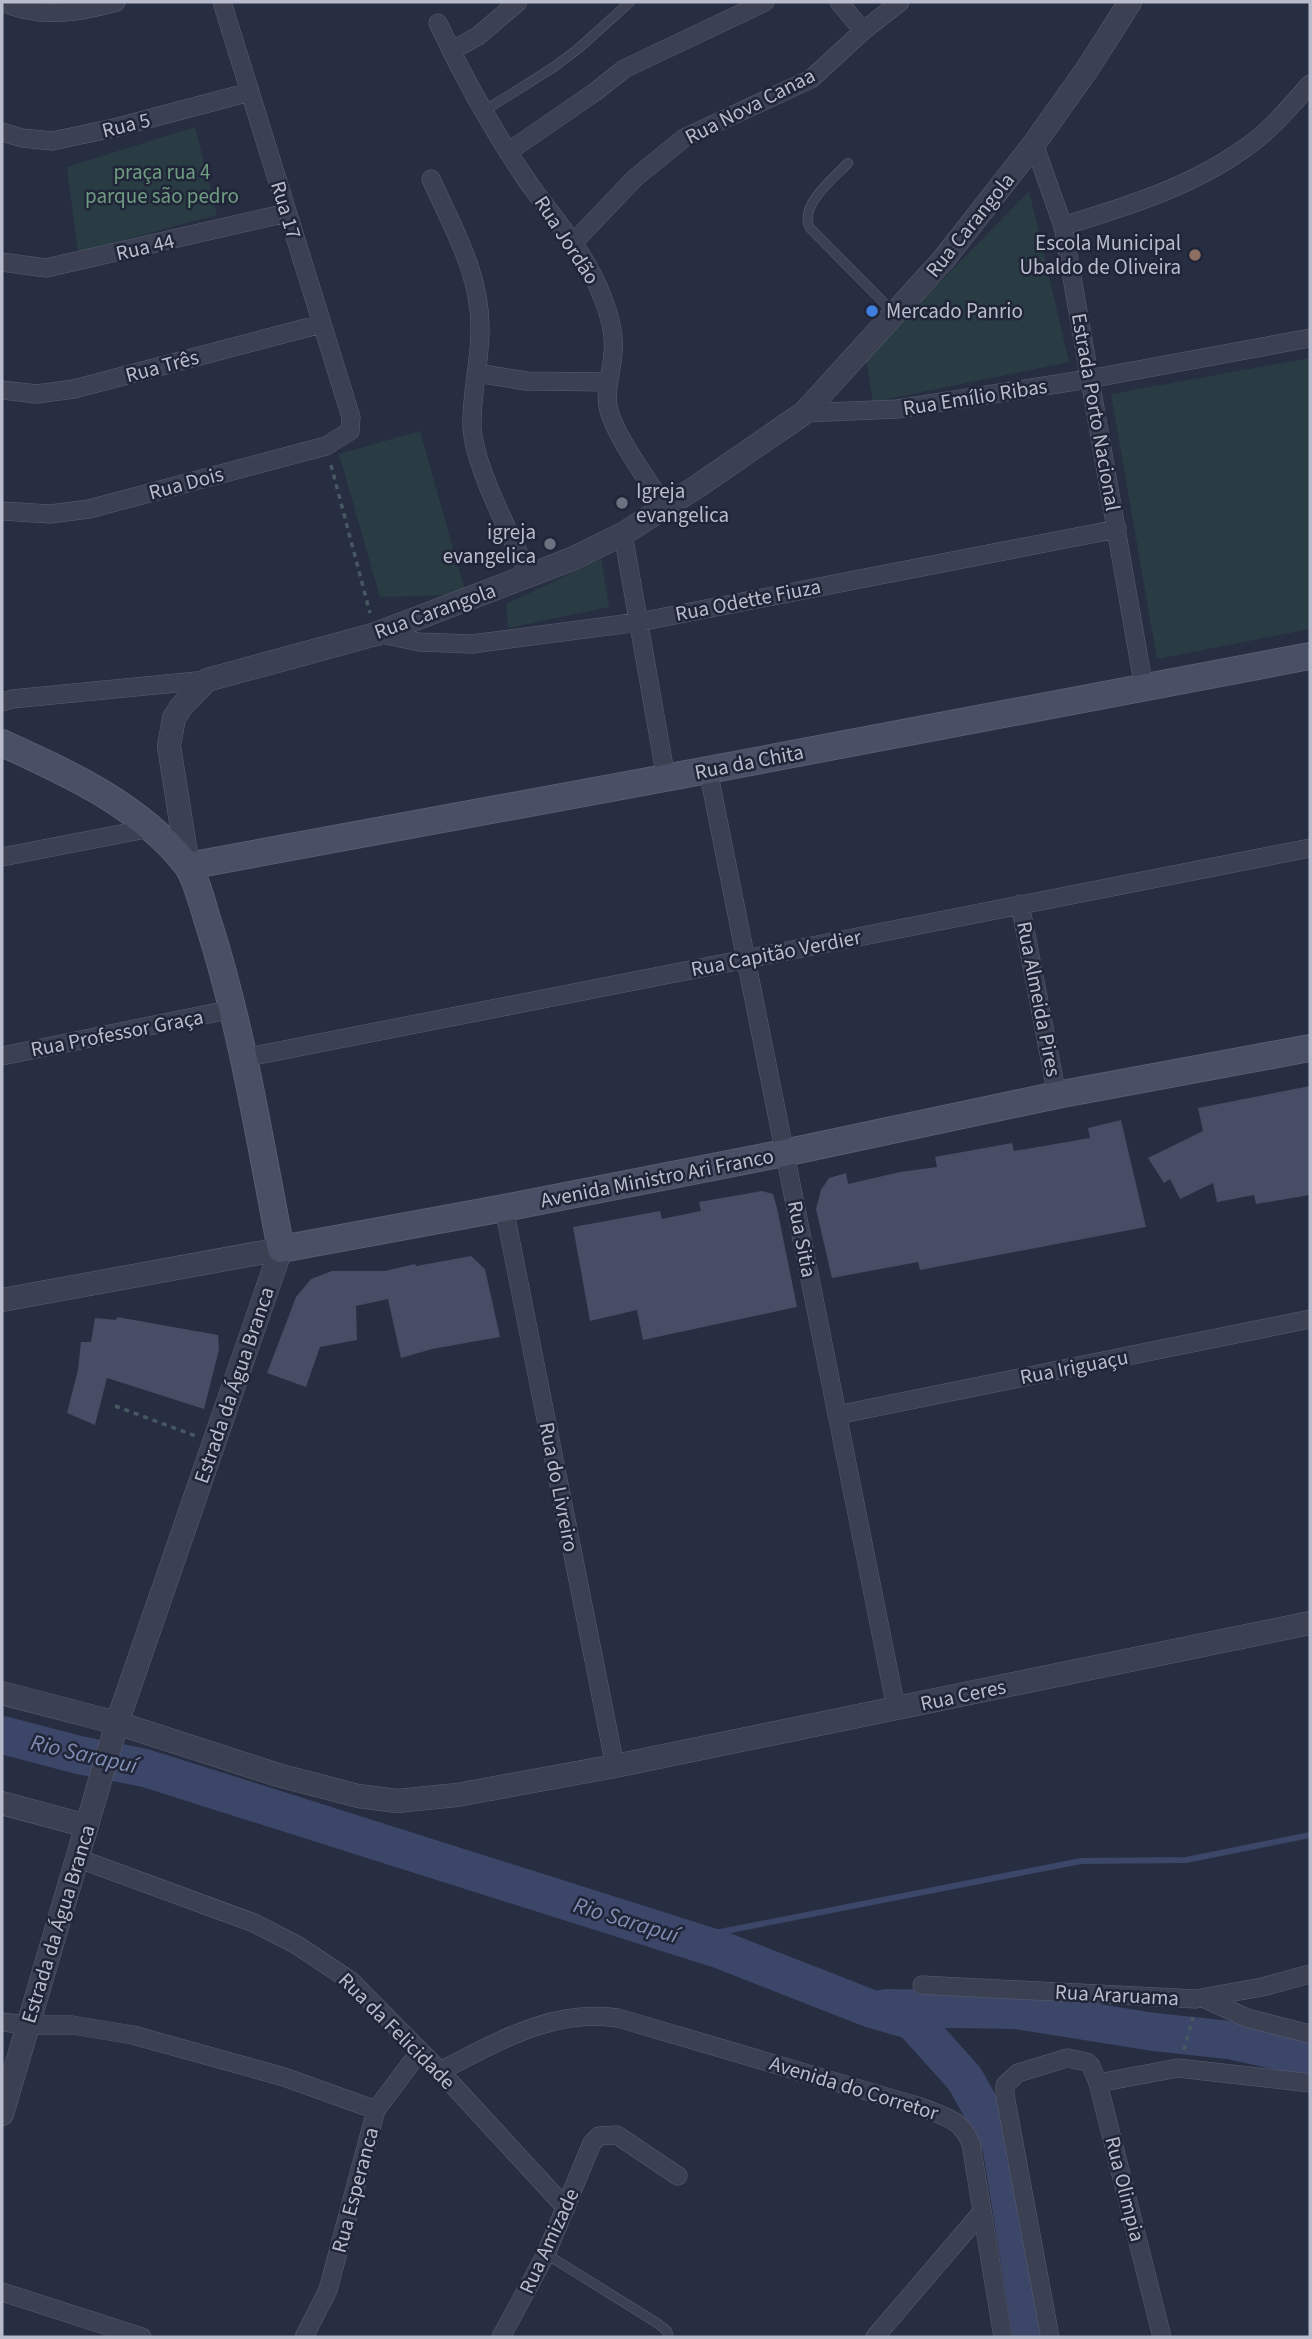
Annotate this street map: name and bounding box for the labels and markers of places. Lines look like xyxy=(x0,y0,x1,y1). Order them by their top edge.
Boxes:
place label: Escola Municipal Ubaldo de Oliveira xyxy=(1020,228,1181,282)
marker: Escola Municipal Ubaldo de Oliveira xyxy=(1187,247,1203,263)
place label: Mercado Panrio xyxy=(886,296,1023,326)
marker: Mercado Panrio xyxy=(864,303,880,319)
place label: Igreja evangelica xyxy=(636,476,729,530)
marker: Igreja evangelica xyxy=(614,495,630,511)
place label: igreja evangelica xyxy=(443,517,536,571)
marker: igreja evangelica xyxy=(542,536,558,552)

